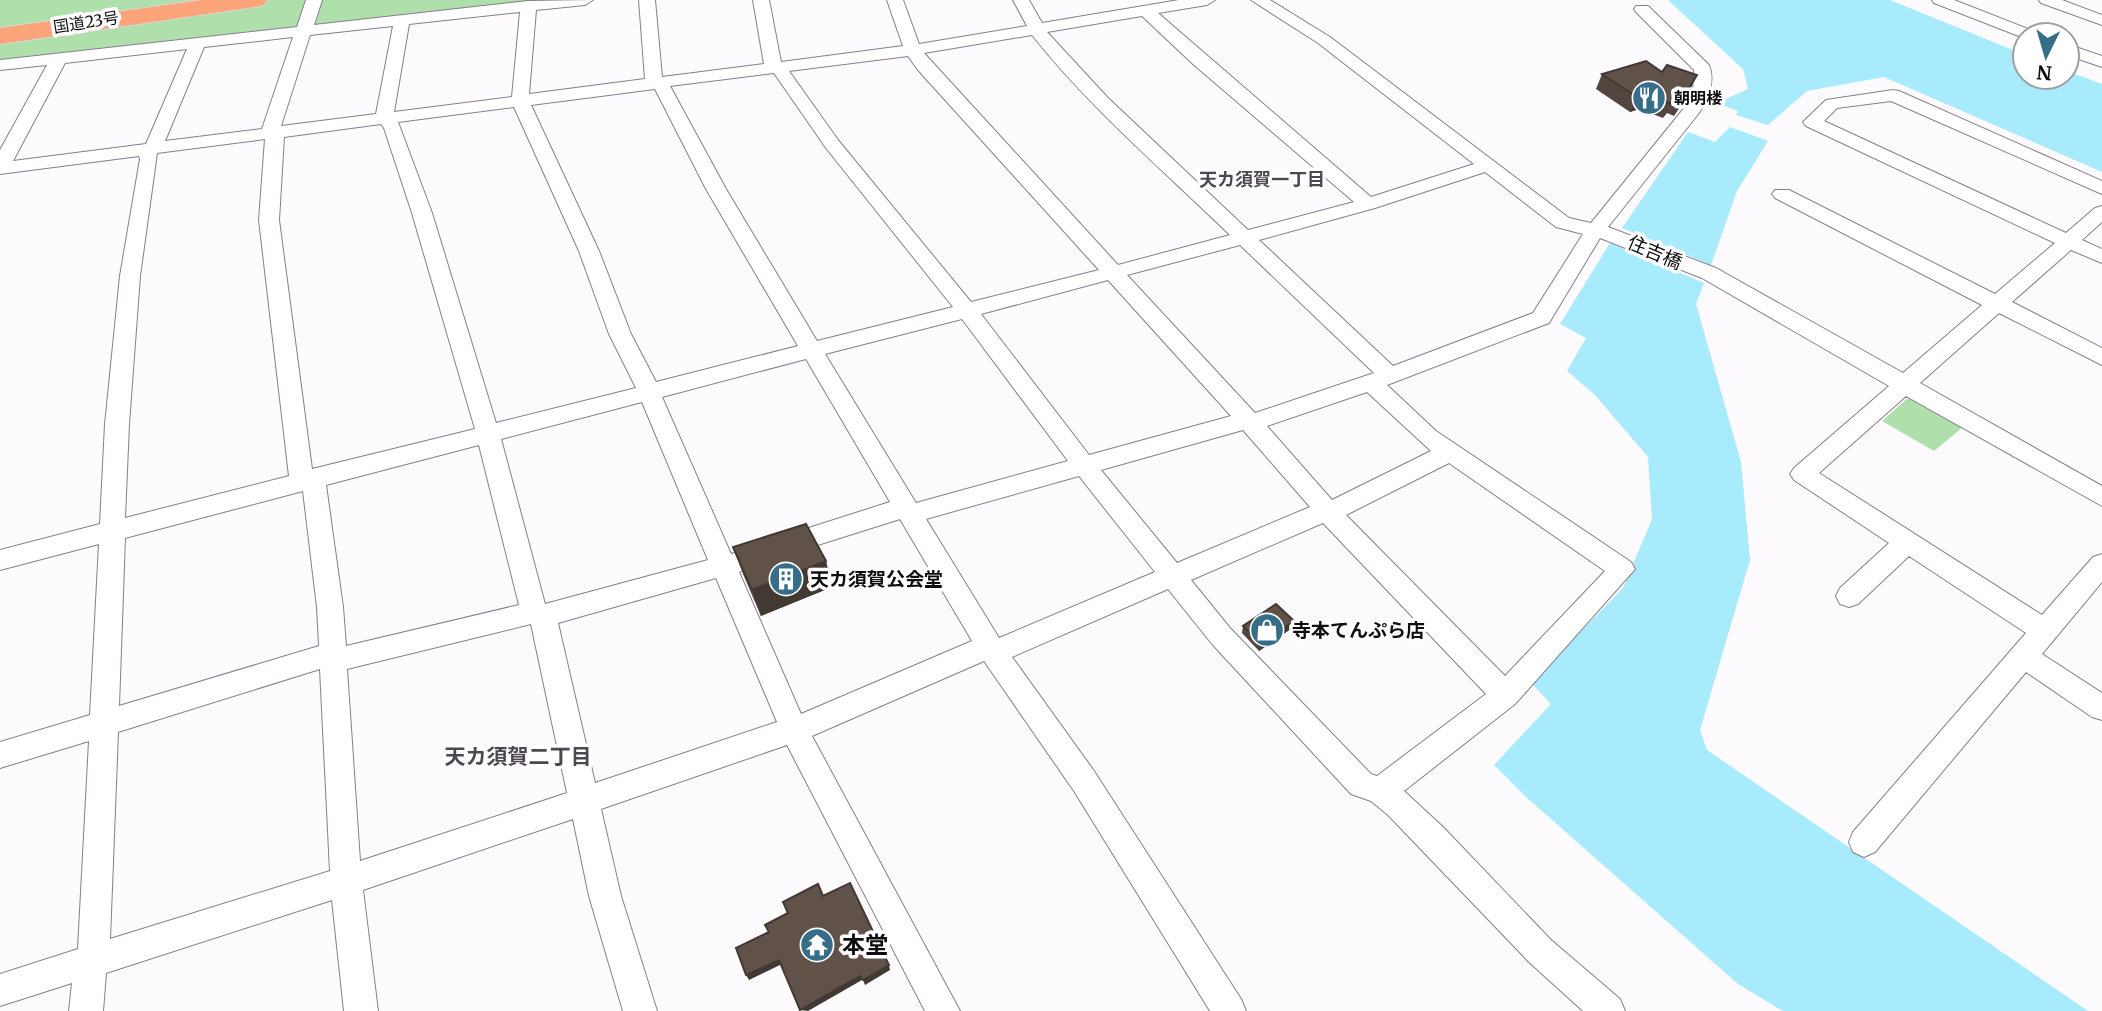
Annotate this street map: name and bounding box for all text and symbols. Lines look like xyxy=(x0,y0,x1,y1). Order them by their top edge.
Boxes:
street label: 国道23号 xyxy=(52,7,120,37)
north arrow xyxy=(2011,21,2081,91)
text: N xyxy=(2036,60,2053,86)
restaurant icon: 朝明楼 xyxy=(1630,79,1668,117)
place label: 朝明楼 xyxy=(1674,88,1723,108)
district label: 天カ須賀一丁目 xyxy=(1199,168,1325,191)
street label: 住吉橋 xyxy=(1624,230,1686,274)
building icon: 天カ須賀公会堂 xyxy=(767,560,805,598)
place label: 天カ須賀公会堂 xyxy=(810,567,943,591)
shop icon: 寺本てんぷら店 xyxy=(1248,611,1286,649)
place label: 寺本てんぷら店 xyxy=(1292,618,1425,642)
district label: 天カ須賀二丁目 xyxy=(445,743,592,770)
temple icon: 本堂 xyxy=(798,926,836,964)
place label: 本堂 xyxy=(842,930,888,959)

